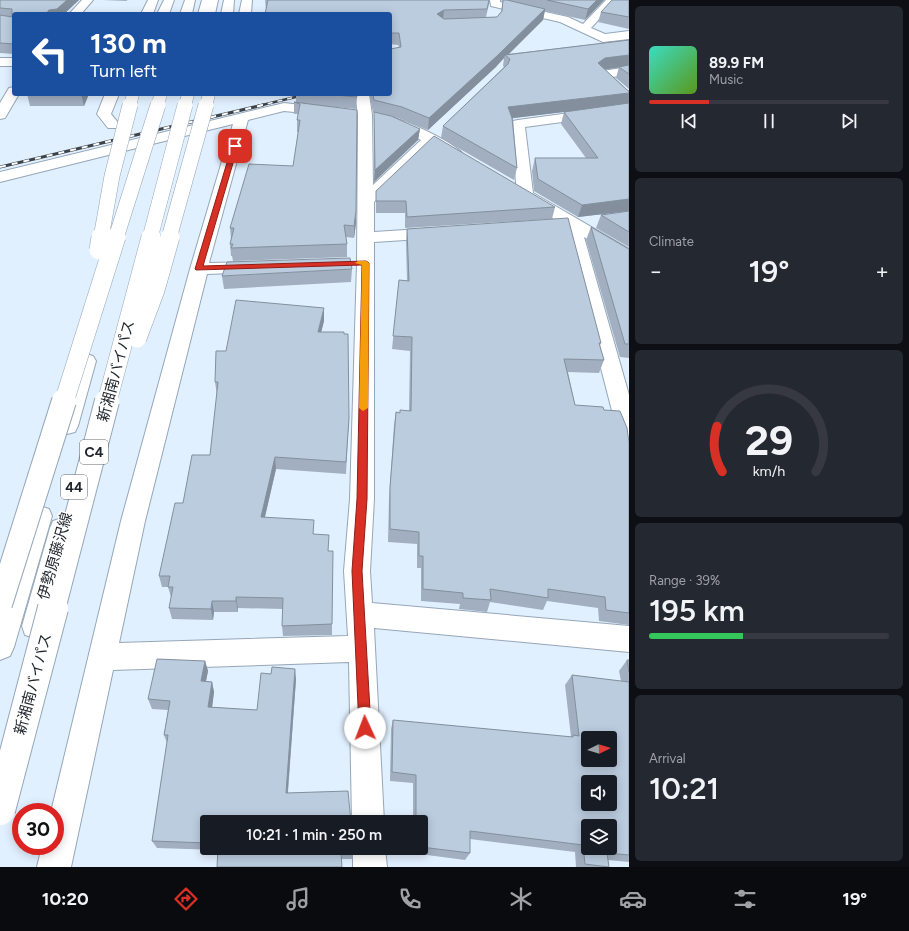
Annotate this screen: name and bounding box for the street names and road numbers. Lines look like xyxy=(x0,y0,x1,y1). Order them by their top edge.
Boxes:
street label: 新湘南バイパス xyxy=(94,318,138,424)
road number: C4 xyxy=(80,440,108,464)
road number: 44 xyxy=(61,475,87,499)
street label: 伊勢原藤沢線 xyxy=(34,510,76,602)
street label: 新湘南バイパス xyxy=(11,631,55,737)

